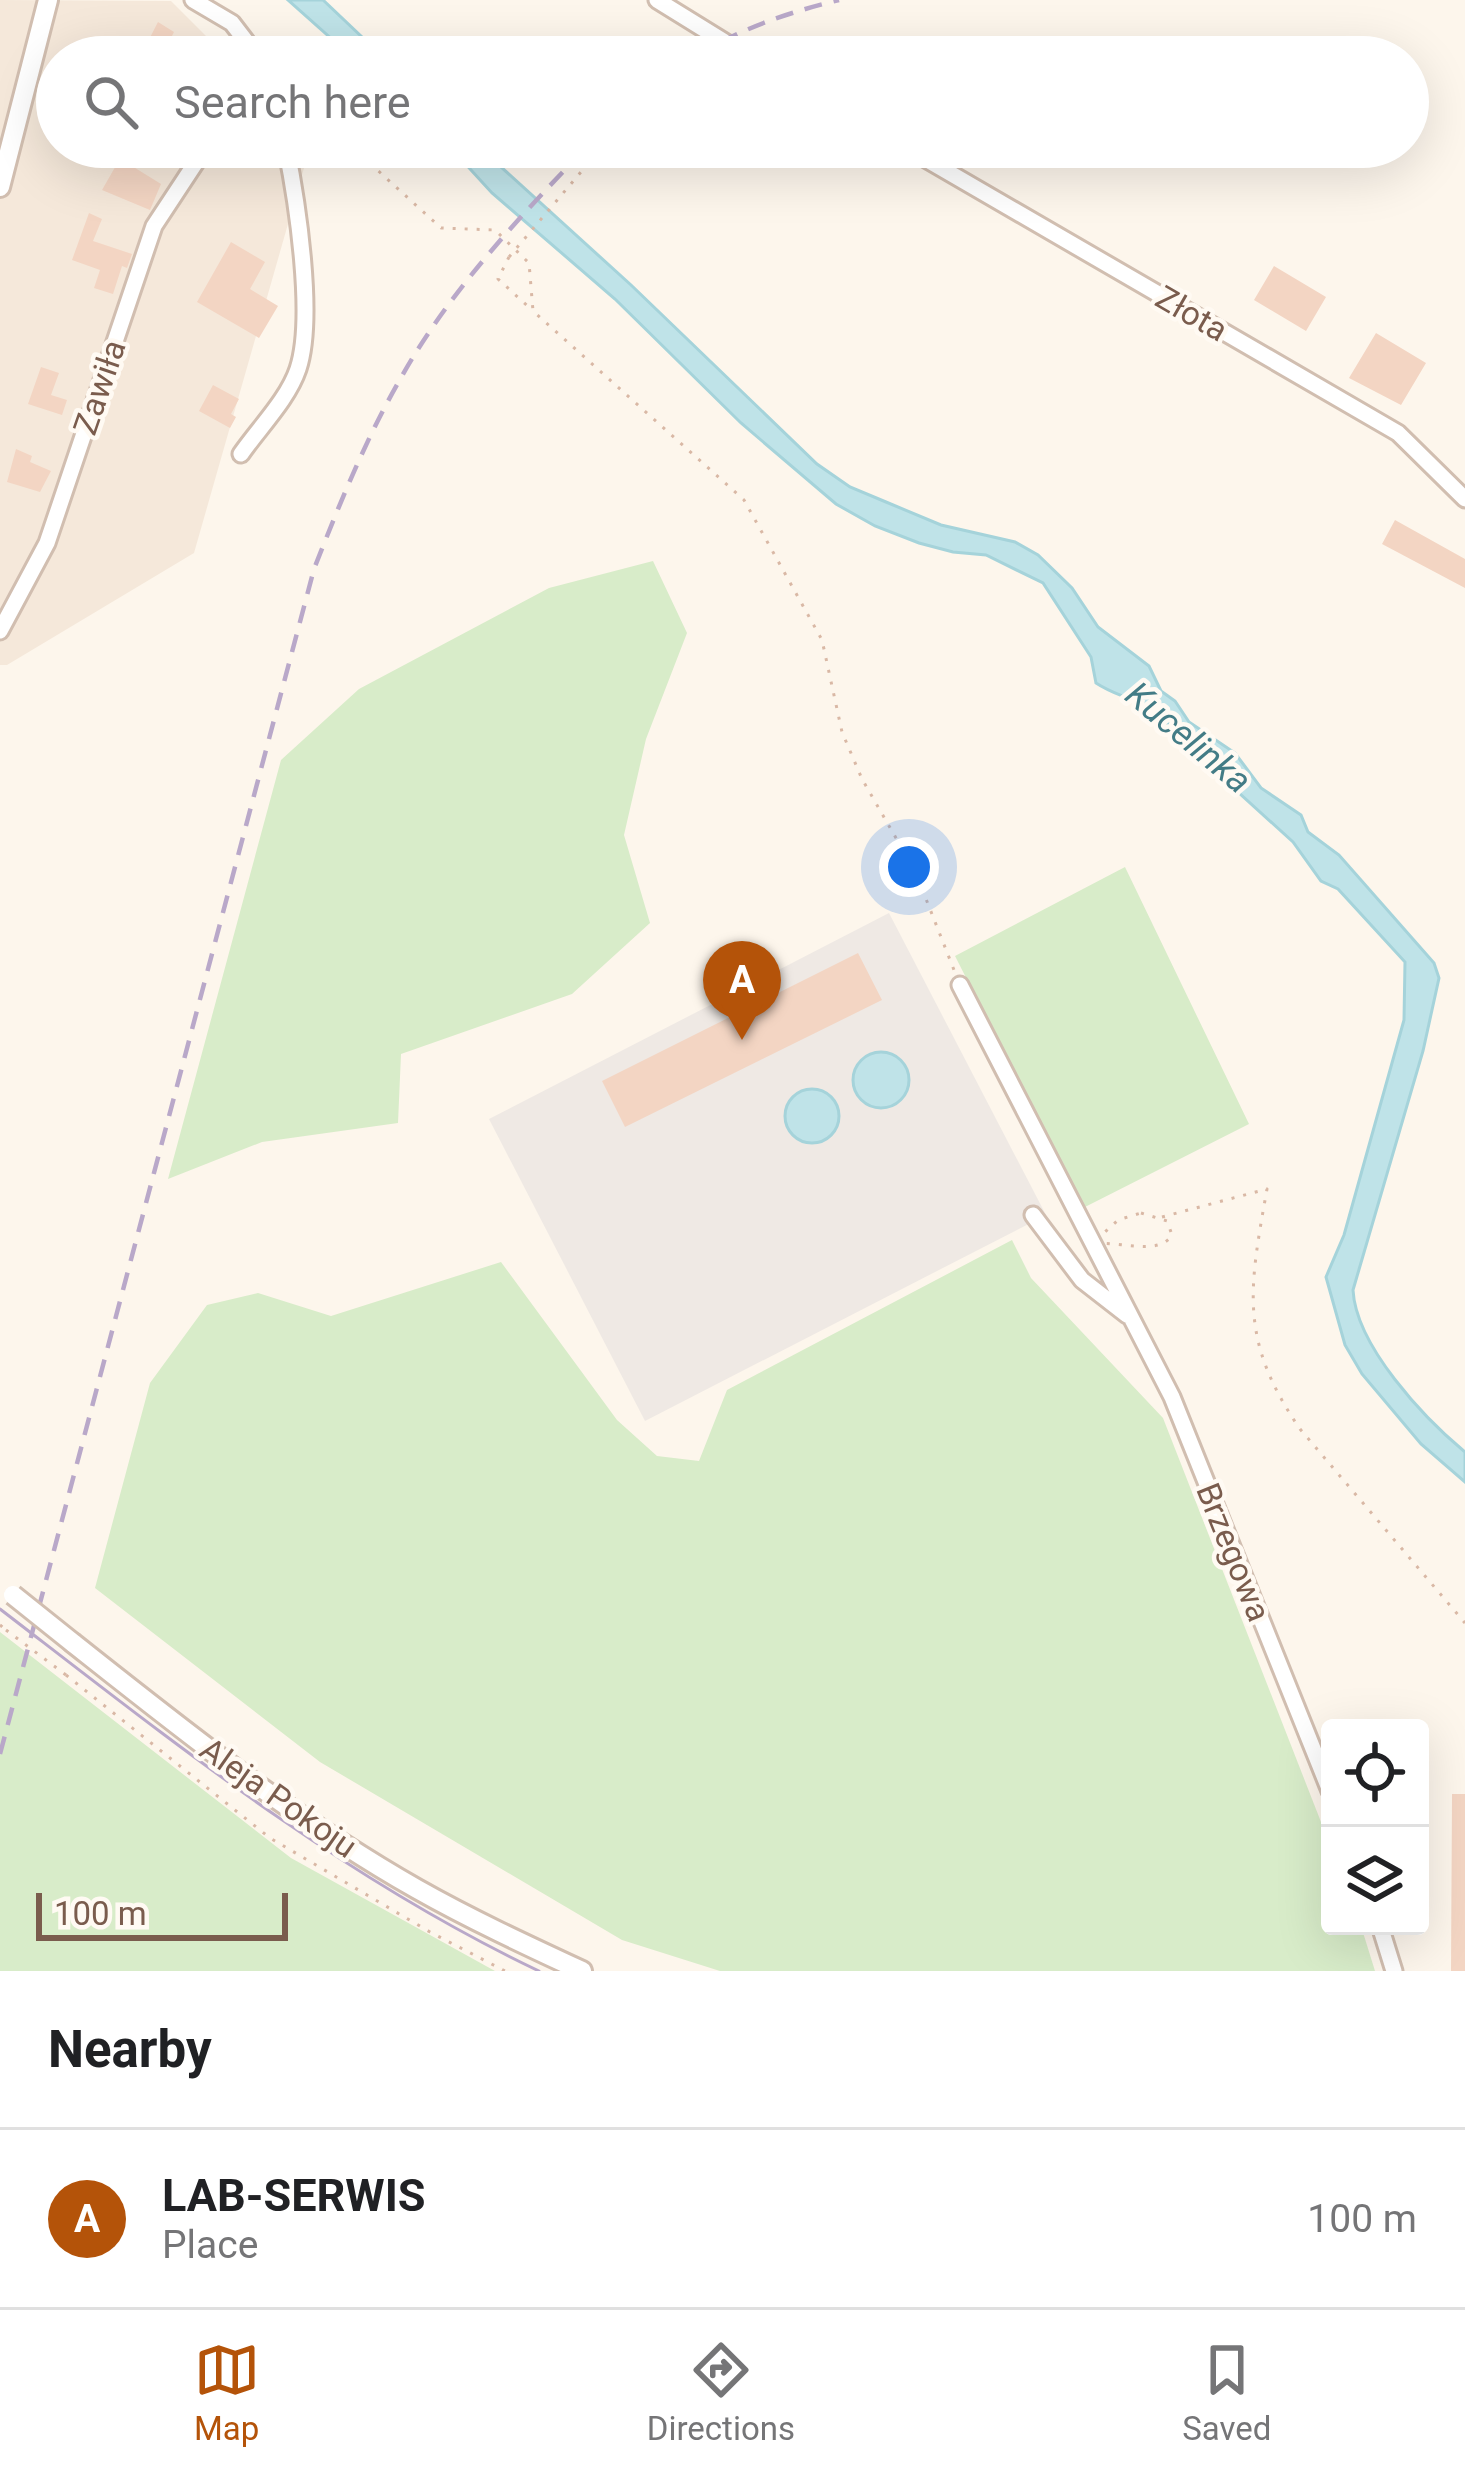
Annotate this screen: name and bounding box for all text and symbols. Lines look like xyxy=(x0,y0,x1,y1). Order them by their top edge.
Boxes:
search box xyxy=(36,36,1429,168)
icon: search xyxy=(78,69,144,135)
text: Search here xyxy=(174,76,411,129)
street label: Złota xyxy=(1149,277,1235,349)
street label: Zawiła xyxy=(65,335,134,440)
water label: Kucelinka xyxy=(1117,673,1260,802)
your location xyxy=(879,837,939,897)
pin: A xyxy=(703,941,781,1040)
street label: Brzegowa xyxy=(1188,1477,1279,1627)
map controls xyxy=(1321,1719,1429,1935)
button: locate xyxy=(1321,1719,1429,1827)
street label: Aleja Pokoju xyxy=(193,1729,365,1866)
button: layers xyxy=(1321,1827,1429,1935)
scale bar xyxy=(36,1887,288,1940)
text: 100 m xyxy=(54,1894,147,1933)
text: Nearby xyxy=(48,2020,212,2079)
text: LAB-SERWIS xyxy=(162,2169,426,2222)
text: A xyxy=(74,2196,100,2242)
text: 100 m xyxy=(1307,2196,1417,2242)
text: Place xyxy=(162,2222,258,2268)
tab: Map xyxy=(194,2337,260,2448)
tab: Directions xyxy=(647,2337,795,2448)
tab: Saved xyxy=(1182,2337,1271,2448)

